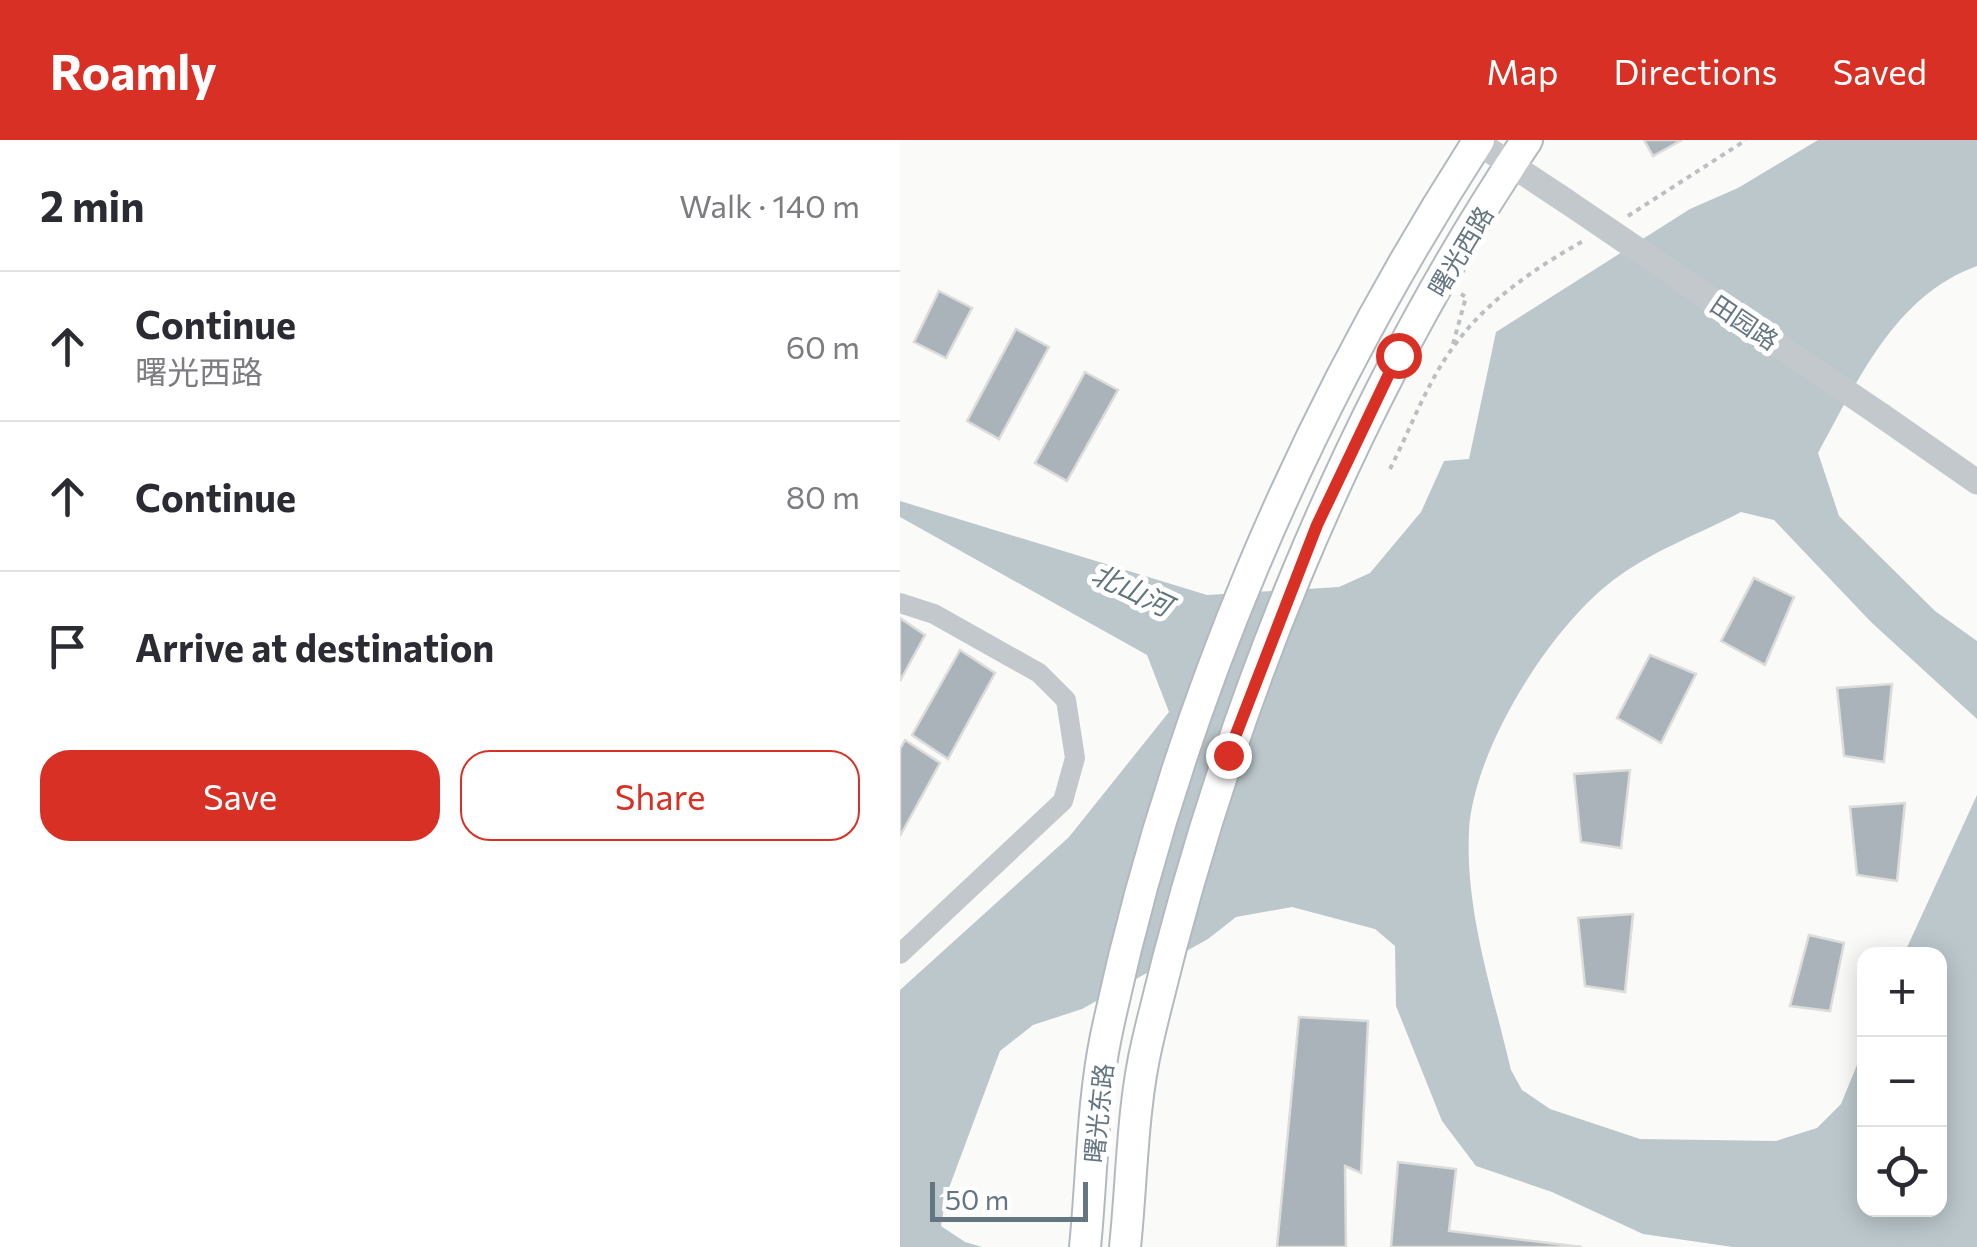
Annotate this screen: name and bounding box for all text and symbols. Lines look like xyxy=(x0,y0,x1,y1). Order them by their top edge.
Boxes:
text: Roamly xyxy=(50,41,217,100)
text: Map xyxy=(1486,49,1558,92)
text: Directions xyxy=(1613,49,1778,92)
text: Saved xyxy=(1833,49,1927,92)
text: 2 min xyxy=(40,179,145,231)
text: Walk · 140 m xyxy=(679,185,860,225)
street label: 曙光西路 xyxy=(1421,200,1499,302)
street label: 田园路 xyxy=(1706,289,1784,355)
text: Continue xyxy=(135,300,296,347)
icon: ahead xyxy=(40,319,95,374)
text: 60 m xyxy=(786,326,860,366)
route start xyxy=(1376,333,1422,379)
text: 曙光西路 xyxy=(135,351,263,391)
icon: ahead xyxy=(40,469,95,524)
text: Continue xyxy=(135,473,296,520)
text: 80 m xyxy=(786,476,860,516)
water label: 北山河 xyxy=(1087,556,1182,624)
icon: arrive xyxy=(40,619,95,674)
text: Arrive at destination xyxy=(135,623,494,670)
route end xyxy=(1206,733,1252,779)
button: Save xyxy=(40,750,440,841)
button: Share xyxy=(460,750,860,841)
map controls xyxy=(1857,947,1947,1217)
button: + xyxy=(1857,947,1947,1037)
button: − xyxy=(1857,1037,1947,1127)
street label: 曙光东路 xyxy=(1078,1062,1118,1164)
button: locate xyxy=(1857,1127,1947,1217)
scale bar xyxy=(930,1177,1088,1222)
text: 50 m xyxy=(945,1182,1009,1216)

